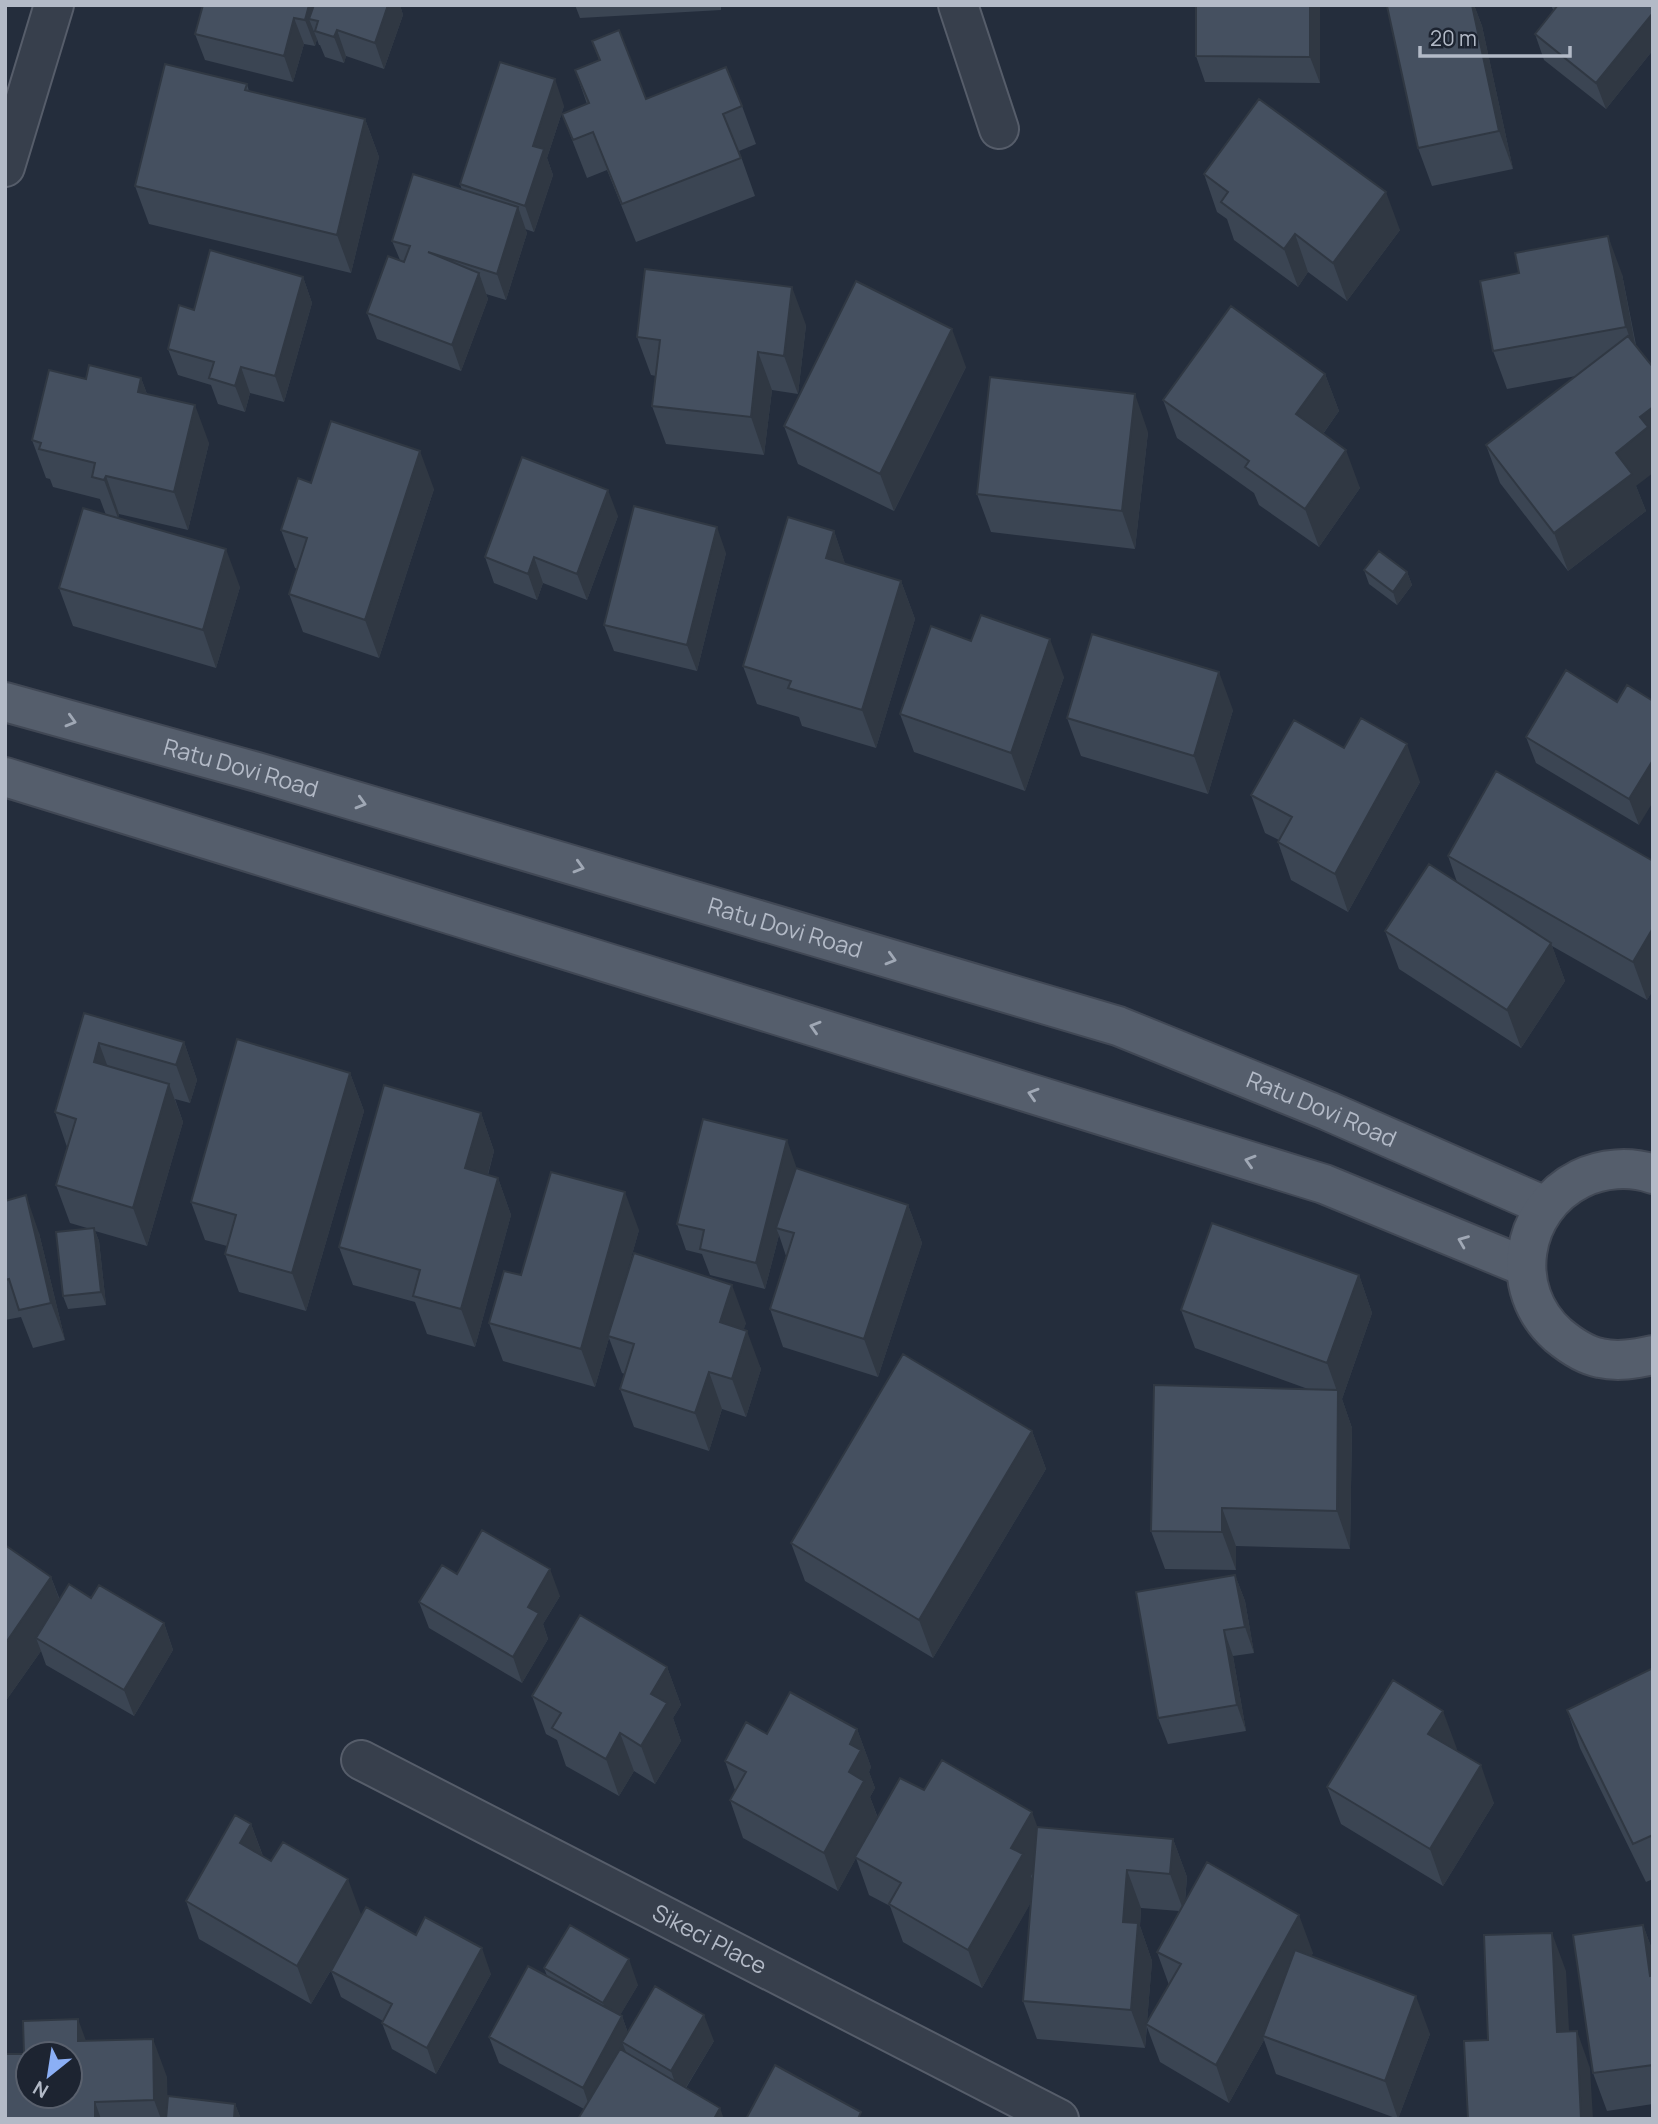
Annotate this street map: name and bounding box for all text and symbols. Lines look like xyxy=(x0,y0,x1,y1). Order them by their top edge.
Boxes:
scale bar xyxy=(1420,14,1570,58)
text: 20 m xyxy=(1430,24,1477,52)
one-way arrow xyxy=(65,712,77,727)
street label: Ratu Dovi Road xyxy=(160,730,322,804)
one-way arrow xyxy=(354,794,366,809)
one-way arrow xyxy=(573,859,585,874)
street label: Ratu Dovi Road xyxy=(704,889,866,965)
one-way arrow xyxy=(885,951,897,966)
one-way arrow xyxy=(810,1021,822,1035)
street label: Ratu Dovi Road xyxy=(1242,1063,1402,1154)
one-way arrow xyxy=(1027,1088,1039,1103)
one-way arrow xyxy=(1244,1155,1256,1170)
one-way arrow xyxy=(1457,1236,1469,1250)
street label: Sikeci Place xyxy=(647,1896,773,1981)
north arrow xyxy=(14,2040,84,2110)
text: N xyxy=(28,2075,53,2104)

